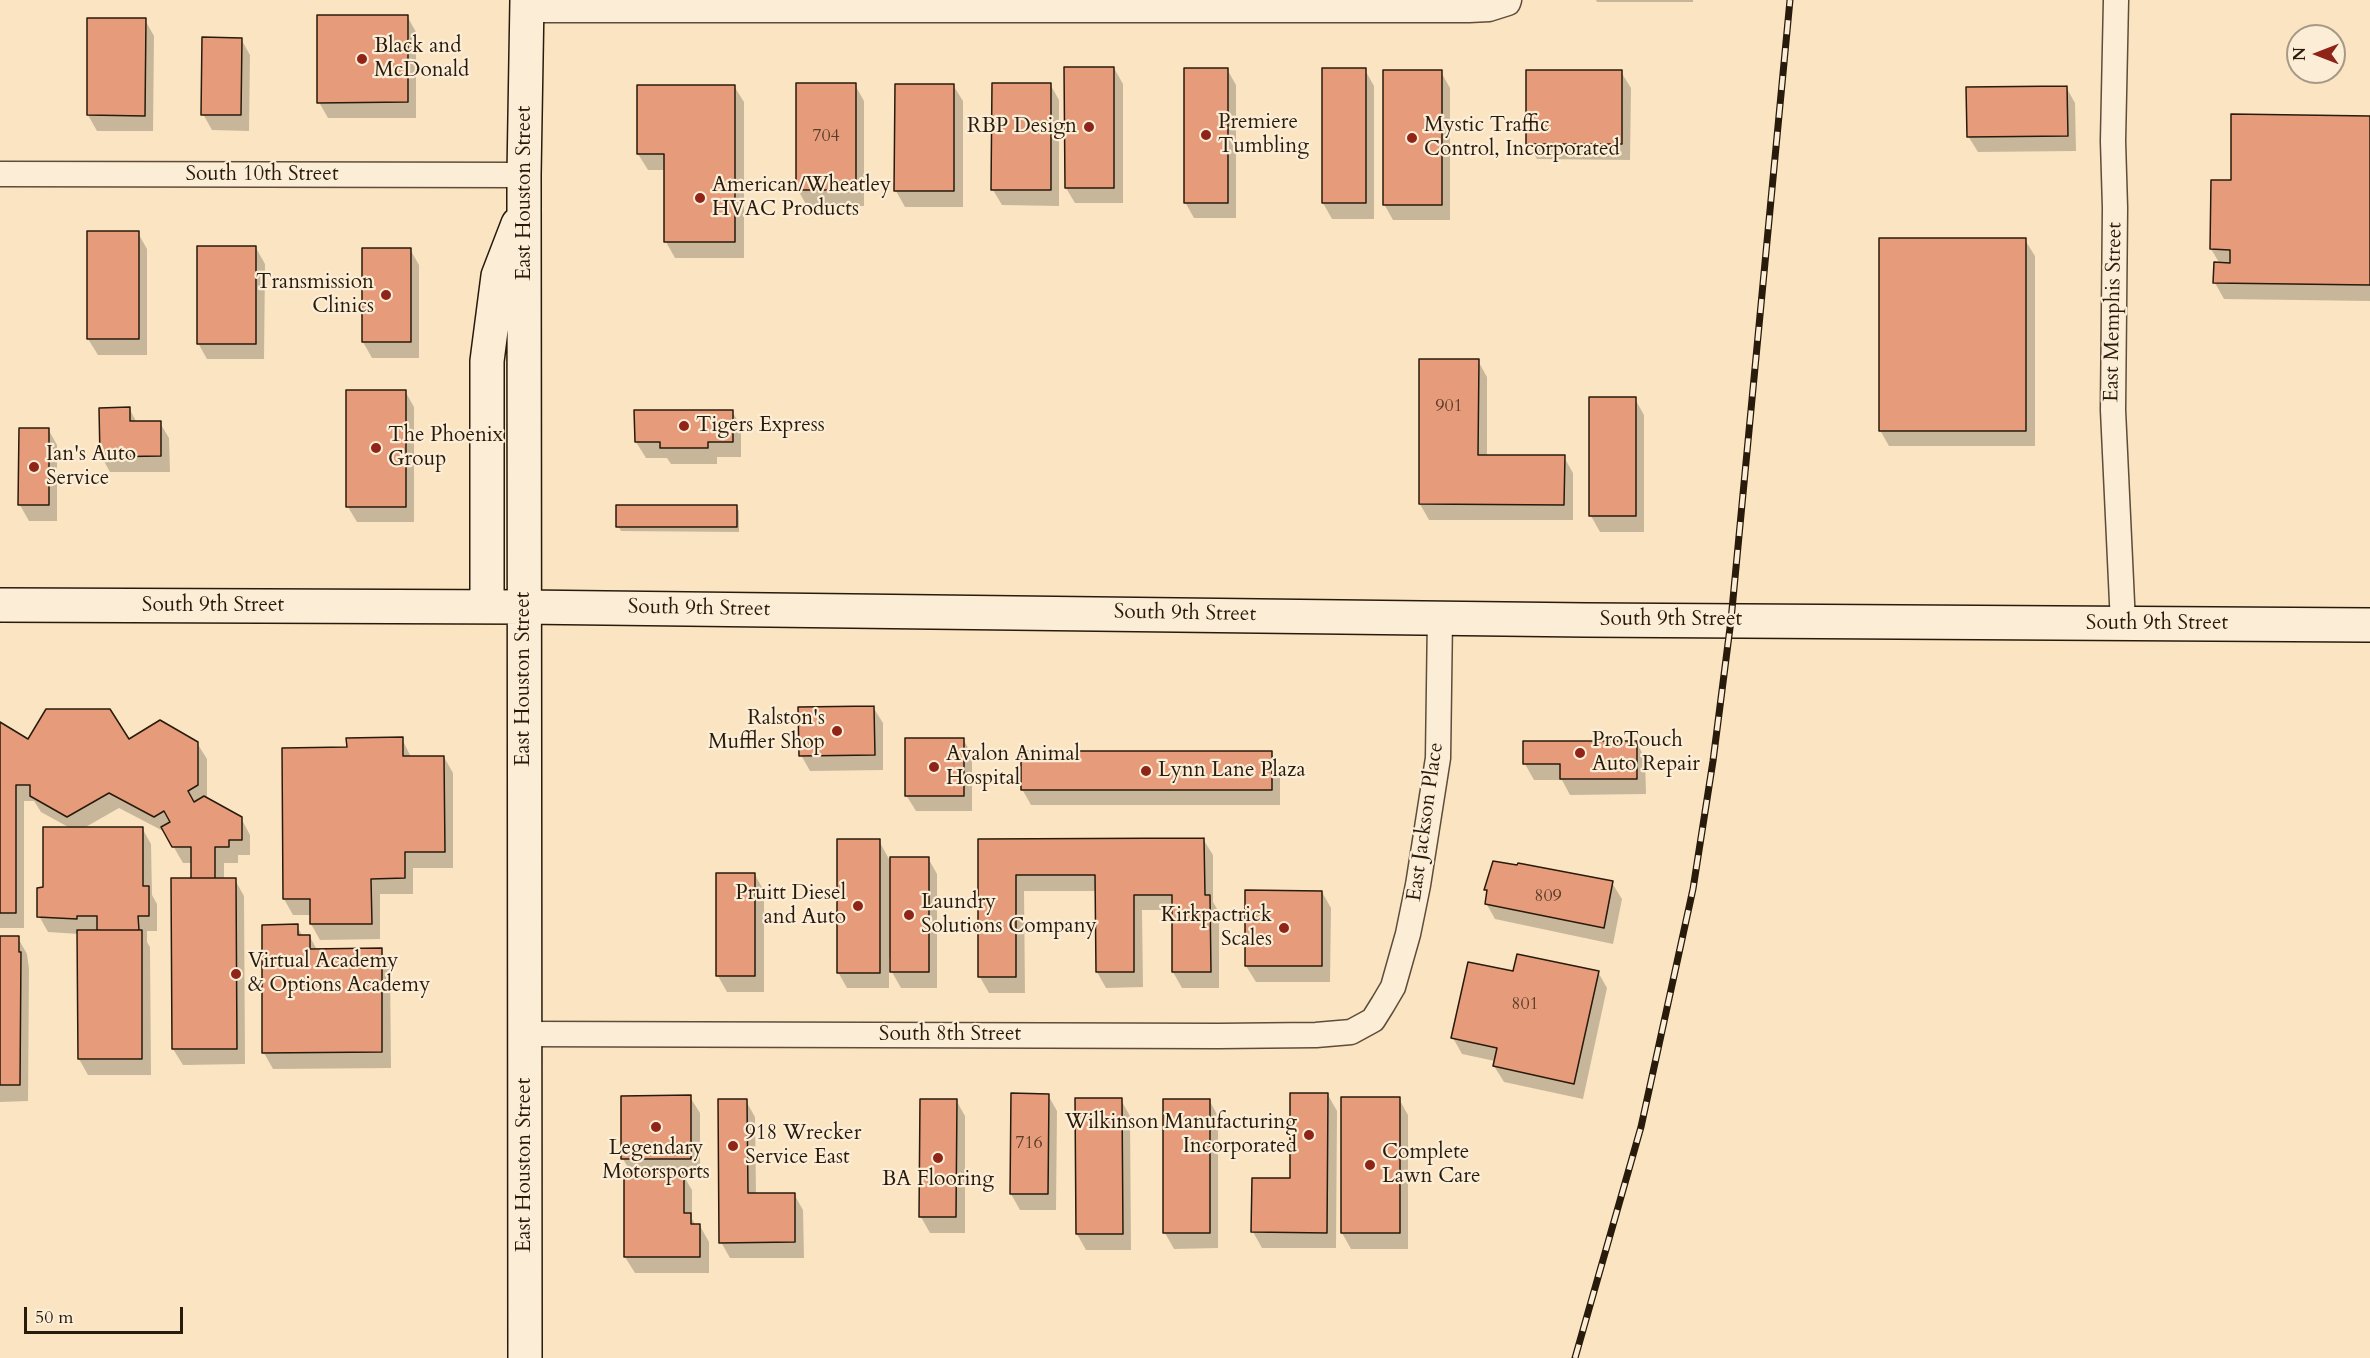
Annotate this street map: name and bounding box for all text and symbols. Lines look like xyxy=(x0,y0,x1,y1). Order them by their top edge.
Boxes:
north arrow xyxy=(2286,24,2346,84)
place label: Black and McDonald xyxy=(374,34,469,84)
text: N xyxy=(2289,47,2311,61)
marker: Black and McDonald xyxy=(355,52,369,66)
street label: East Houston Street xyxy=(512,106,538,280)
place label: Premiere Tumbling xyxy=(1218,110,1309,160)
place label: Mystic Traffic Control, Incorporated xyxy=(1424,113,1620,163)
place label: RBP Design xyxy=(967,114,1077,140)
marker: RBP Design xyxy=(1082,120,1096,134)
house number: 704 xyxy=(812,126,840,148)
marker: Premiere Tumbling xyxy=(1199,128,1213,142)
marker: Mystic Traffic Control, Incorporated xyxy=(1405,131,1419,145)
street label: South 10th Street xyxy=(185,162,339,188)
place label: American/Wheatley HVAC Products xyxy=(712,173,891,223)
marker: American/Wheatley HVAC Products xyxy=(693,191,707,205)
street label: East Memphis Street xyxy=(2100,222,2128,402)
place label: Transmission Clinics xyxy=(256,270,374,320)
marker: Transmission Clinics xyxy=(379,288,393,302)
house number: 901 xyxy=(1435,396,1463,418)
place label: Tigers Express xyxy=(696,413,825,439)
marker: Tigers Express xyxy=(677,419,691,433)
place label: The Phoenix Group xyxy=(388,423,503,473)
marker: The Phoenix Group xyxy=(369,441,383,455)
place label: Ian's Auto Service xyxy=(46,442,136,492)
marker: Ian's Auto Service xyxy=(27,460,41,474)
street label: East Houston Street xyxy=(511,592,537,766)
street label: South 9th Street xyxy=(142,593,284,619)
street label: South 9th Street xyxy=(628,595,770,623)
street label: South 9th Street xyxy=(1114,600,1256,628)
street label: South 9th Street xyxy=(1600,607,1742,633)
street label: South 9th Street xyxy=(2086,611,2228,637)
place label: Ralston's Muffler Shop xyxy=(708,706,825,756)
marker: Ralston's Muffler Shop xyxy=(830,724,844,738)
place label: ProTouch Auto Repair xyxy=(1592,728,1700,778)
street label: East Jackson Place xyxy=(1402,741,1450,903)
place label: Avalon Animal Hospital xyxy=(946,742,1080,792)
marker: ProTouch Auto Repair xyxy=(1573,746,1587,760)
place label: Lynn Lane Plaza xyxy=(1158,758,1305,784)
marker: Avalon Animal Hospital xyxy=(927,760,941,774)
marker: Lynn Lane Plaza xyxy=(1139,764,1153,778)
place label: Pruitt Diesel and Auto xyxy=(735,881,846,931)
house number: 809 xyxy=(1534,886,1562,908)
place label: Laundry Solutions Company xyxy=(921,890,1097,940)
marker: Pruitt Diesel and Auto xyxy=(851,899,865,913)
place label: Kirkpactrick Scales xyxy=(1161,903,1272,953)
marker: Laundry Solutions Company xyxy=(902,908,916,922)
marker: Kirkpactrick Scales xyxy=(1277,921,1291,935)
place label: Virtual Academy & Options Academy xyxy=(248,949,430,999)
marker: Virtual Academy & Options Academy xyxy=(229,967,243,981)
house number: 801 xyxy=(1511,994,1539,1016)
street label: South 8th Street xyxy=(879,1022,1021,1048)
street label: East Houston Street xyxy=(512,1078,538,1252)
place label: Wilkinson Manufacturing Incorporated xyxy=(1065,1110,1297,1160)
marker: Legendary Motorsports xyxy=(649,1120,663,1134)
place label: 918 Wrecker Service East xyxy=(745,1121,861,1171)
marker: Wilkinson Manufacturing Incorporated xyxy=(1302,1128,1316,1142)
house number: 716 xyxy=(1015,1133,1043,1155)
place label: Legendary Motorsports xyxy=(602,1136,710,1186)
marker: 918 Wrecker Service East xyxy=(726,1139,740,1153)
place label: Complete Lawn Care xyxy=(1382,1140,1481,1190)
marker: BA Flooring xyxy=(931,1151,945,1165)
marker: Complete Lawn Care xyxy=(1363,1158,1377,1172)
place label: BA Flooring xyxy=(882,1167,994,1193)
scale bar xyxy=(27,1295,186,1333)
text: 50 m xyxy=(35,1305,74,1330)

